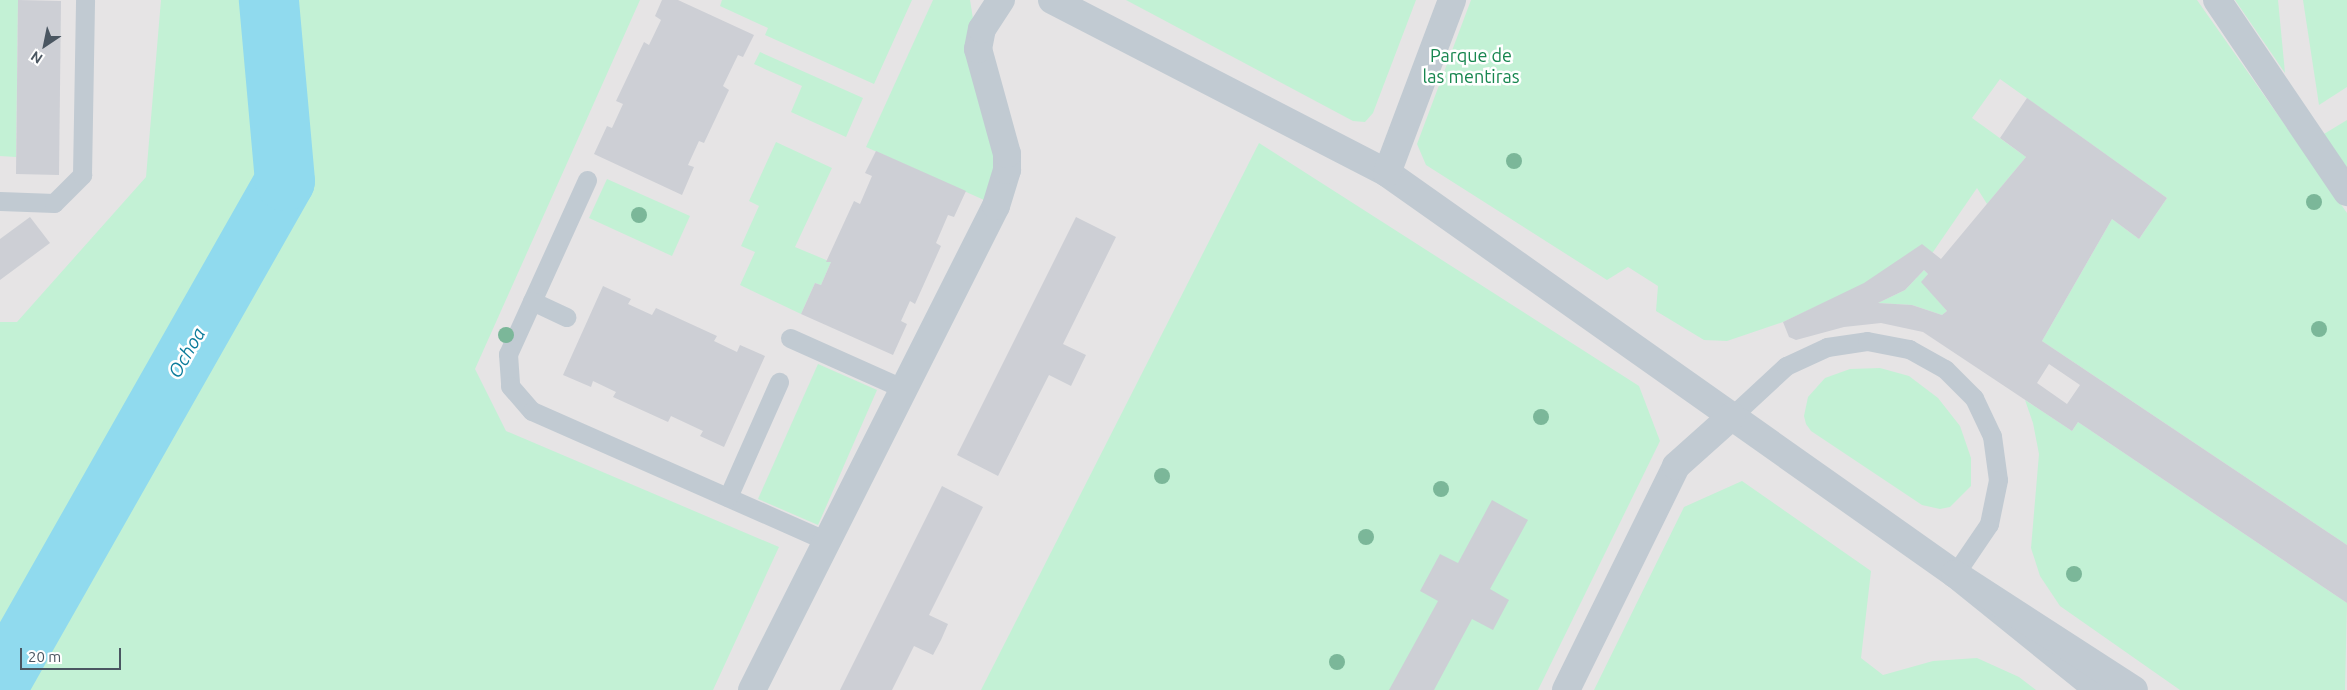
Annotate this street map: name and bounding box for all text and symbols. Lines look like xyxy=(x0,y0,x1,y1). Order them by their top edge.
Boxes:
north arrow xyxy=(20,20,70,70)
park label: Parque de las mentiras xyxy=(1422,45,1520,88)
text: N xyxy=(28,48,45,67)
water label: Ochoa xyxy=(164,324,210,382)
scale bar xyxy=(22,638,124,670)
text: 20 m xyxy=(28,648,61,665)

